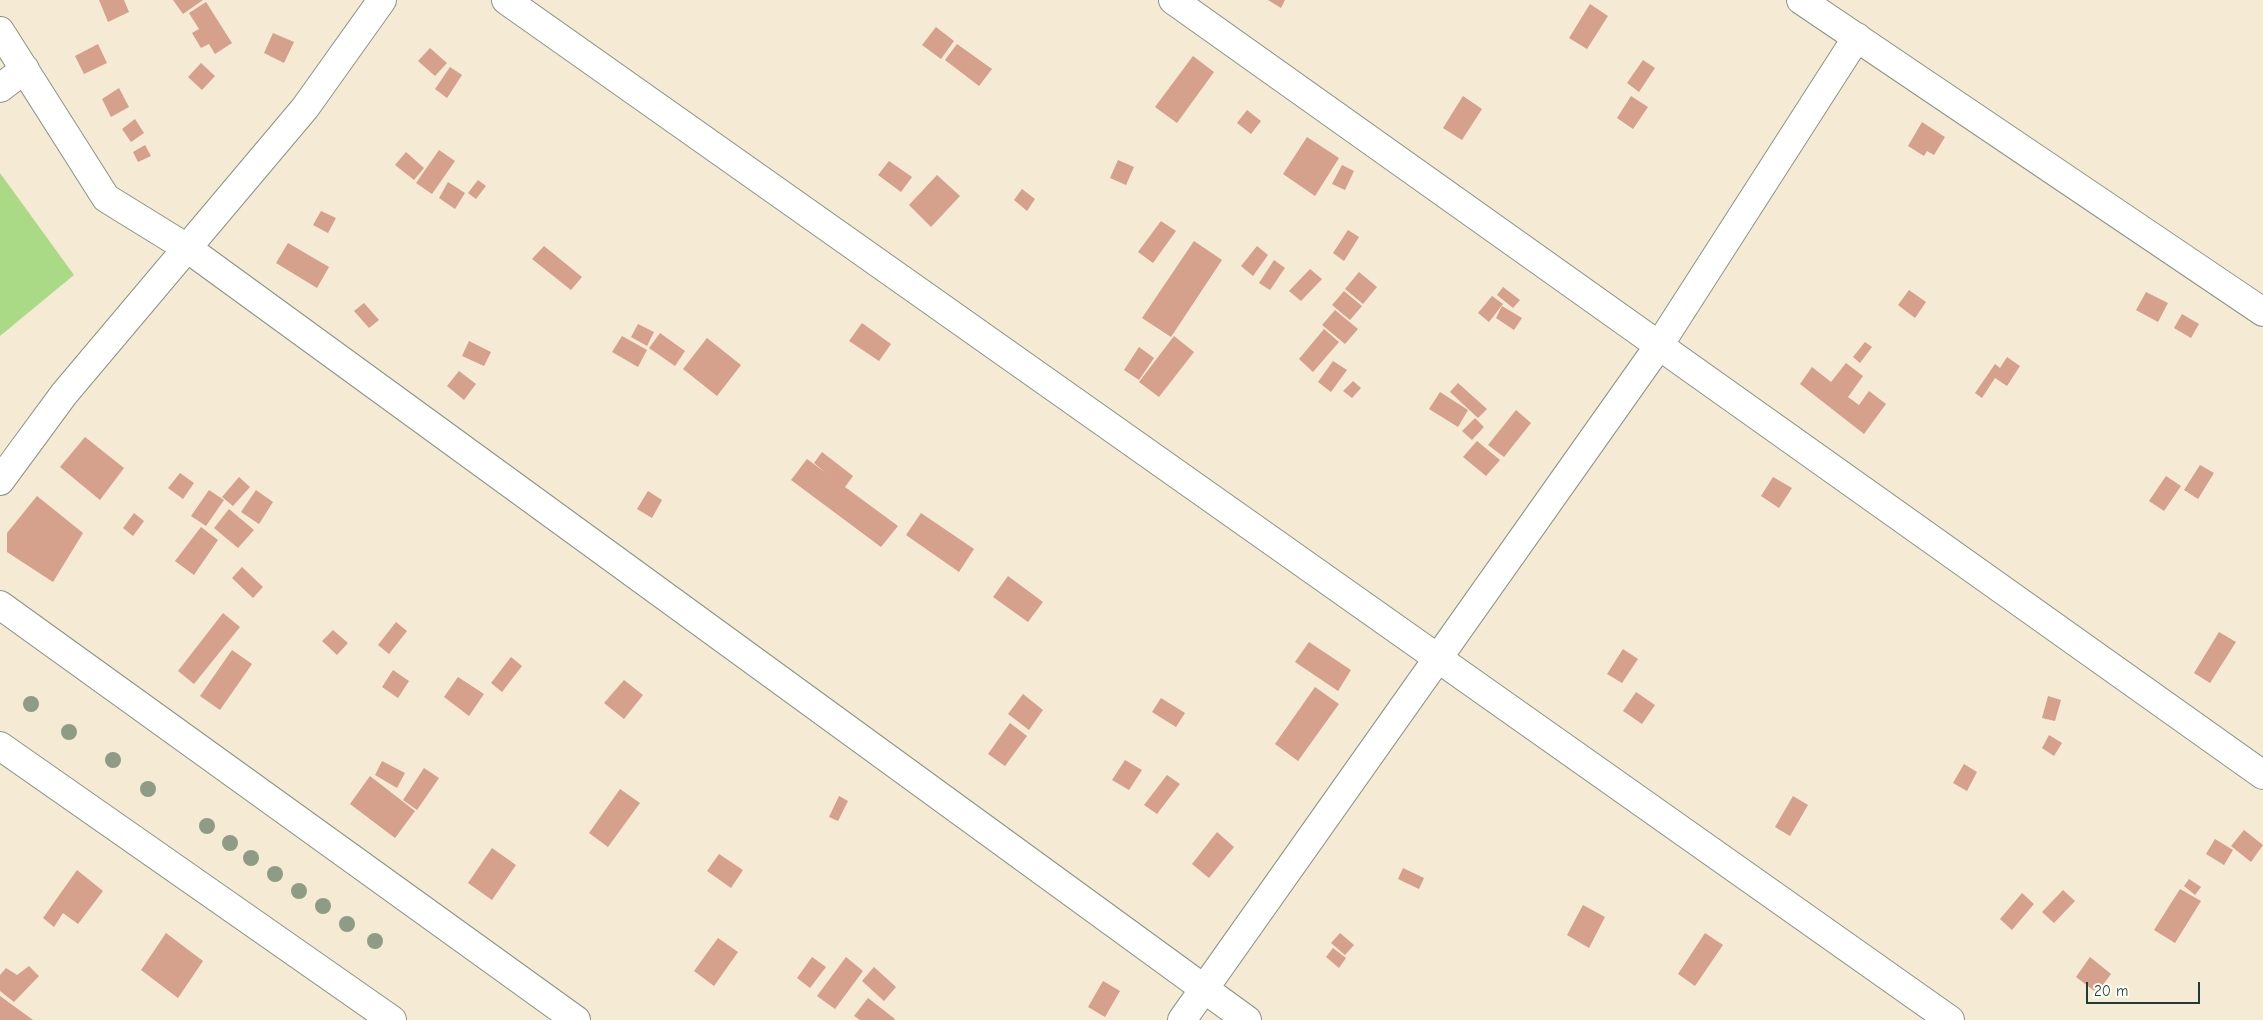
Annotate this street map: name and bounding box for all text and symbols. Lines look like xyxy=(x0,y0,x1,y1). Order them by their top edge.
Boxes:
scale bar xyxy=(2088,972,2202,1004)
text: 20 m xyxy=(2094,982,2128,1000)

